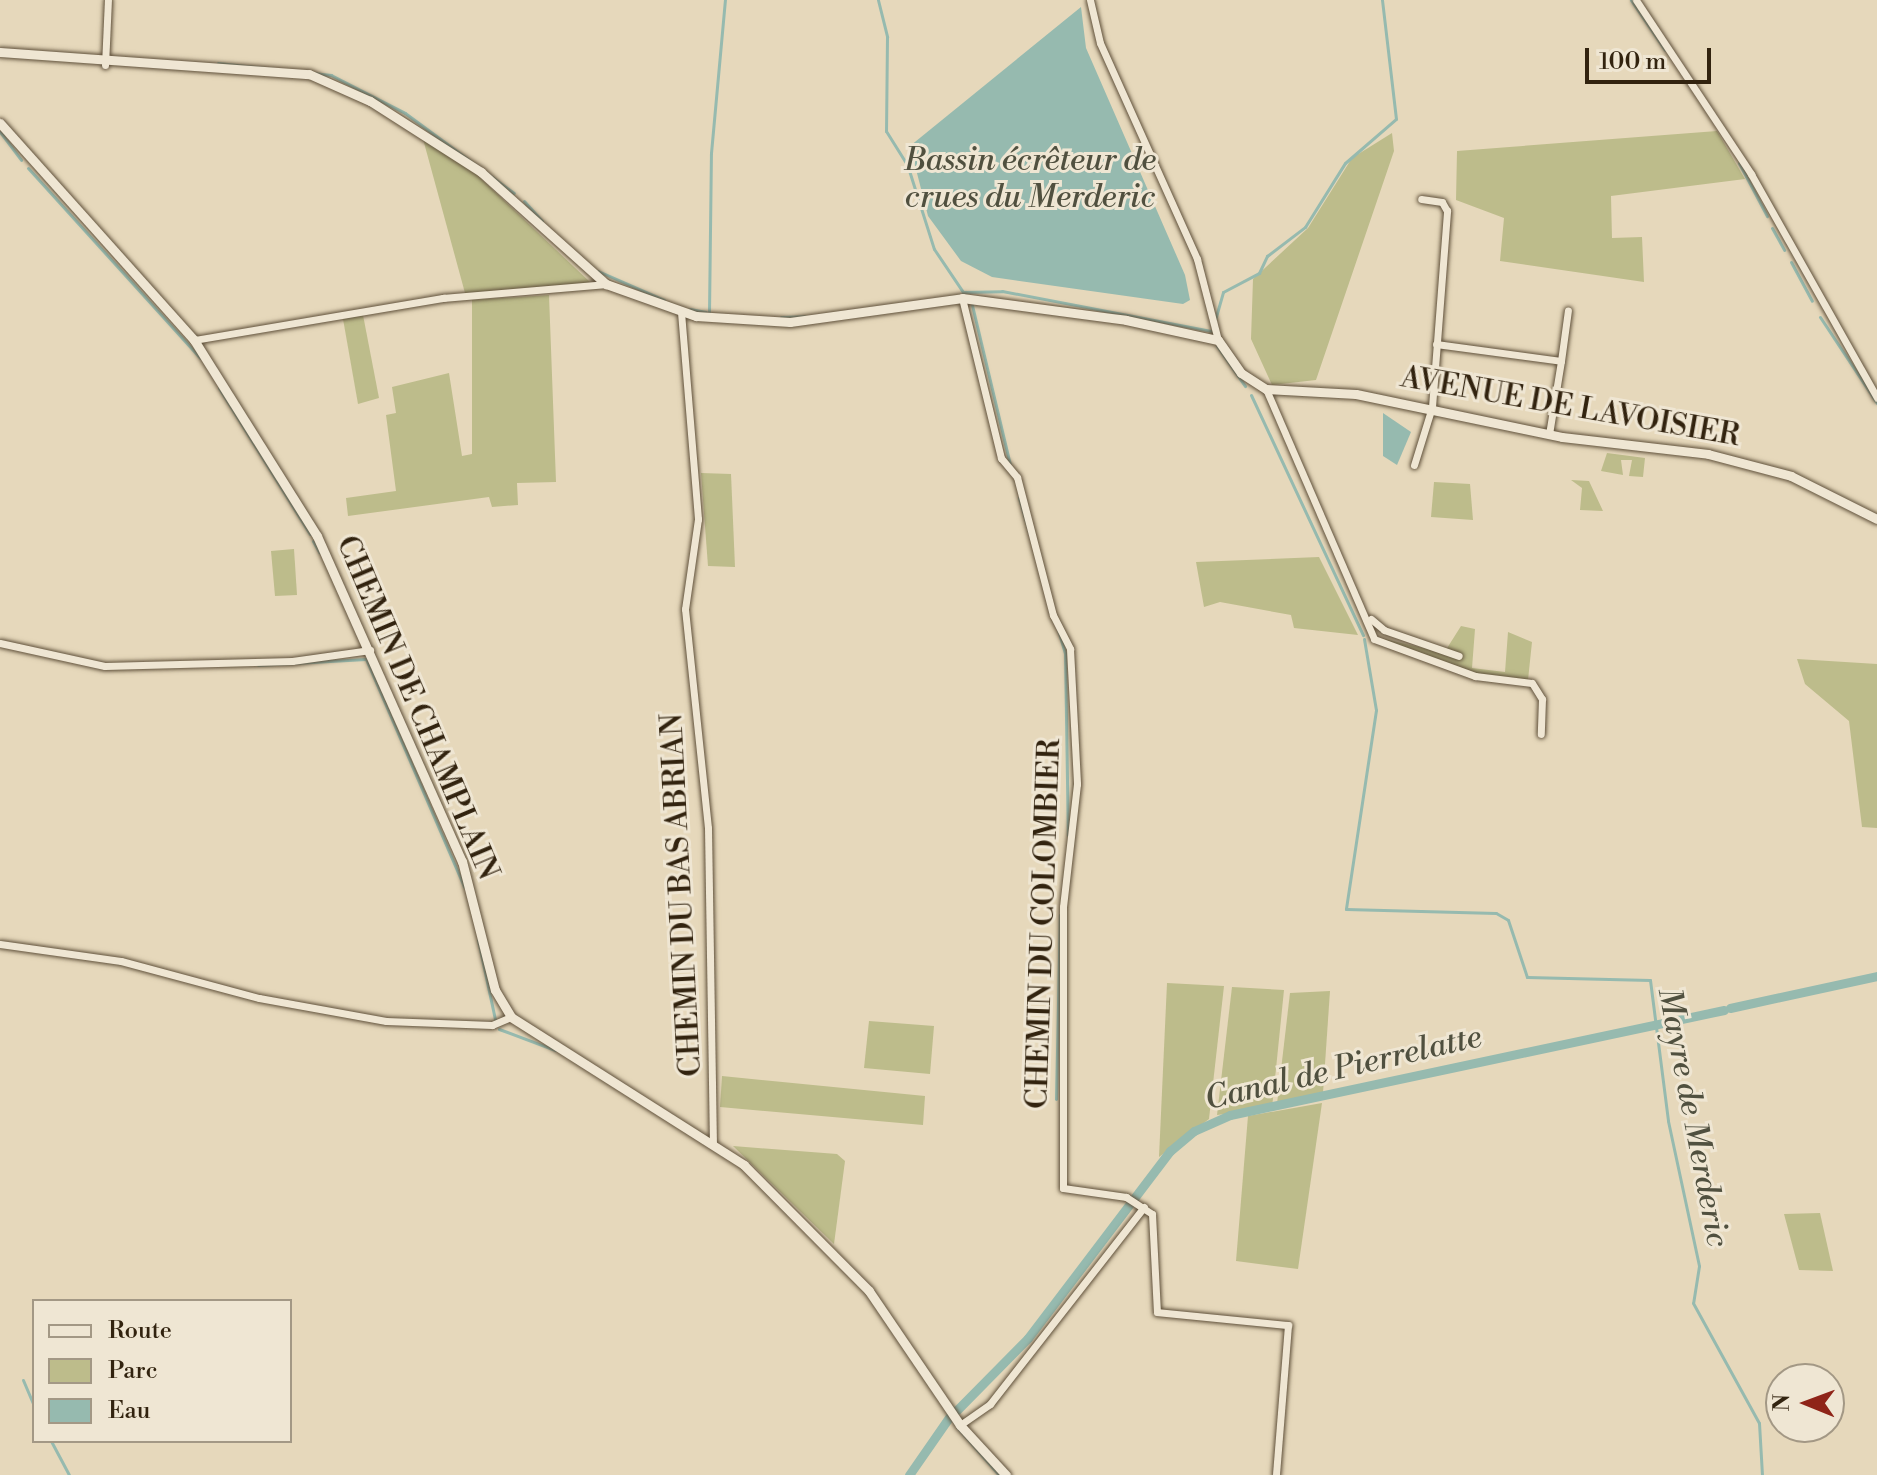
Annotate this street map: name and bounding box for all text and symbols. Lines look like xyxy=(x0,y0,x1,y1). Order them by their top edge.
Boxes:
scale bar xyxy=(1589,32,1715,82)
text: 100 m xyxy=(1599,47,1666,77)
water label: Bassin écrêteur de crues du Merderic xyxy=(904,142,1156,217)
street label: AVENUE DE LAVOISIER xyxy=(1398,359,1742,455)
street label: CHEMIN DE CHAMPLAIN xyxy=(328,531,506,885)
street label: CHEMIN DU BAS ABRIAN xyxy=(655,712,709,1078)
street label: CHEMIN DU COLOMBIER xyxy=(1020,738,1068,1110)
water label: Mayre de Merderic xyxy=(1649,984,1737,1250)
water label: Canal de Pierrelatte xyxy=(1201,1017,1485,1119)
legend xyxy=(32,1299,292,1443)
text: Route xyxy=(108,1316,172,1346)
text: Parc xyxy=(108,1356,158,1386)
north arrow xyxy=(1765,1363,1845,1443)
text: N xyxy=(1769,1394,1796,1412)
text: Eau xyxy=(108,1396,150,1426)

